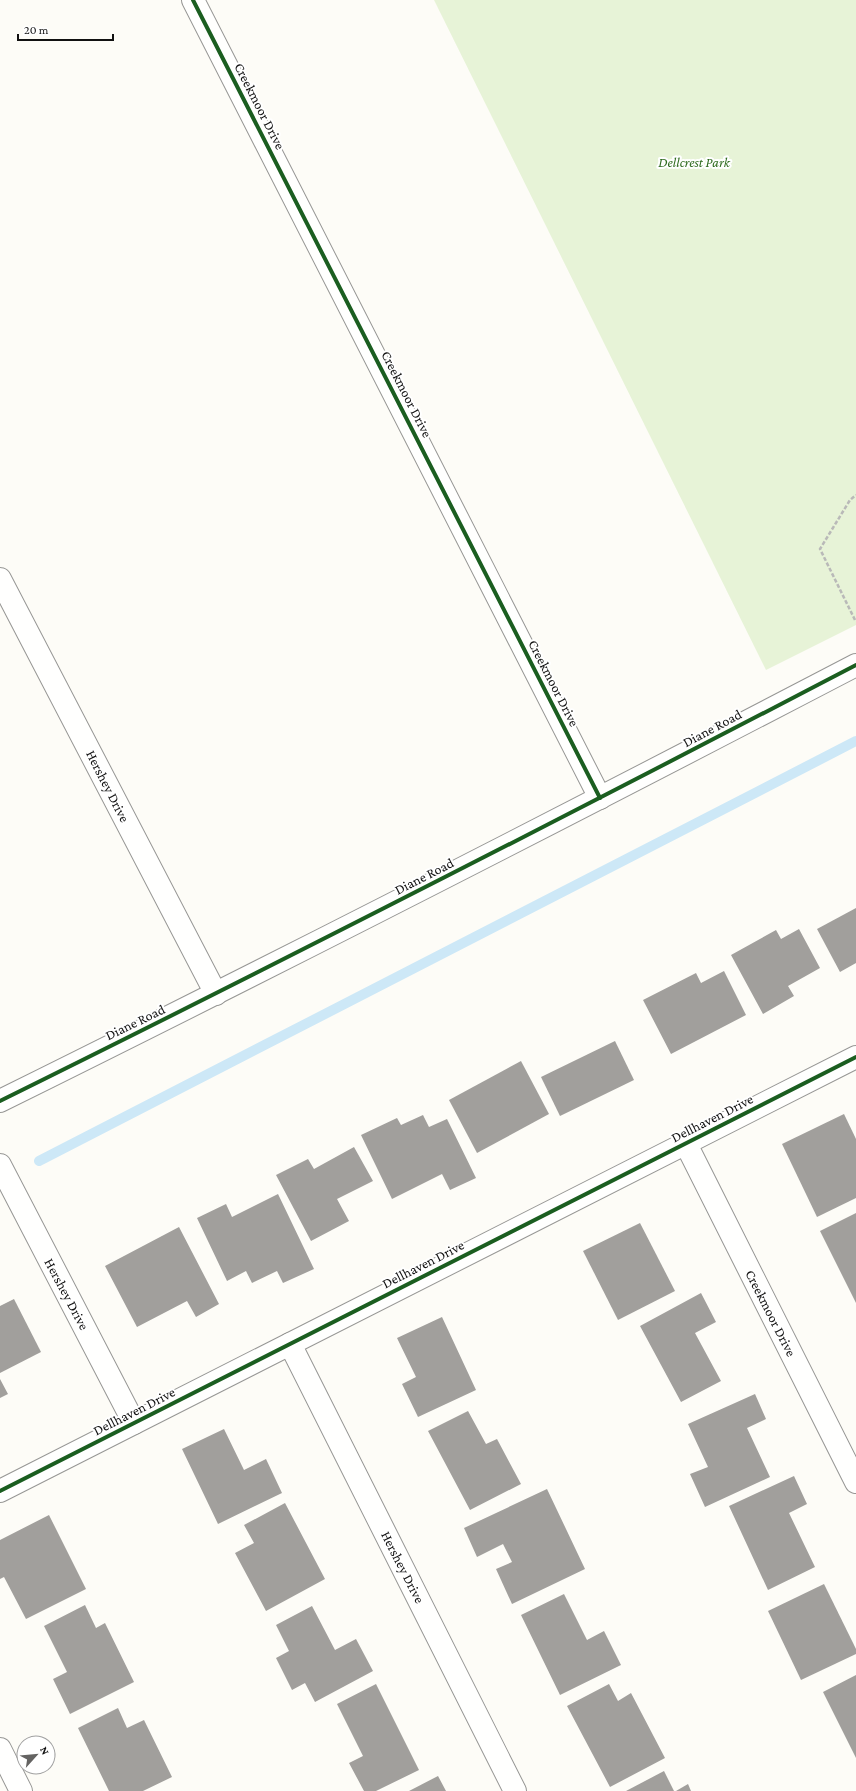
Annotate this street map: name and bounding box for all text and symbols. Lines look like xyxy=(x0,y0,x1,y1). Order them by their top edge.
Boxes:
scale bar xyxy=(18,16,113,42)
text: 20 m xyxy=(24,23,49,37)
street label: Creekmoor Drive xyxy=(231,60,289,152)
park label: Dellcrest Park xyxy=(658,154,731,170)
street label: Creekmoor Drive xyxy=(378,348,436,440)
street label: Creekmoor Drive xyxy=(525,637,583,729)
street label: Diane Road xyxy=(680,706,745,750)
street label: Hershey Drive xyxy=(83,747,133,825)
street label: Diane Road xyxy=(392,854,457,898)
street label: Diane Road xyxy=(103,1000,168,1043)
street label: Dellhaven Drive xyxy=(668,1090,756,1146)
street label: Dellhaven Drive xyxy=(379,1236,467,1292)
street label: Hershey Drive xyxy=(41,1255,93,1333)
street label: Creekmoor Drive xyxy=(742,1267,800,1359)
street label: Dellhaven Drive xyxy=(90,1383,178,1439)
street label: Hershey Drive xyxy=(378,1528,428,1606)
north arrow xyxy=(16,1735,56,1775)
text: N xyxy=(38,1744,52,1757)

